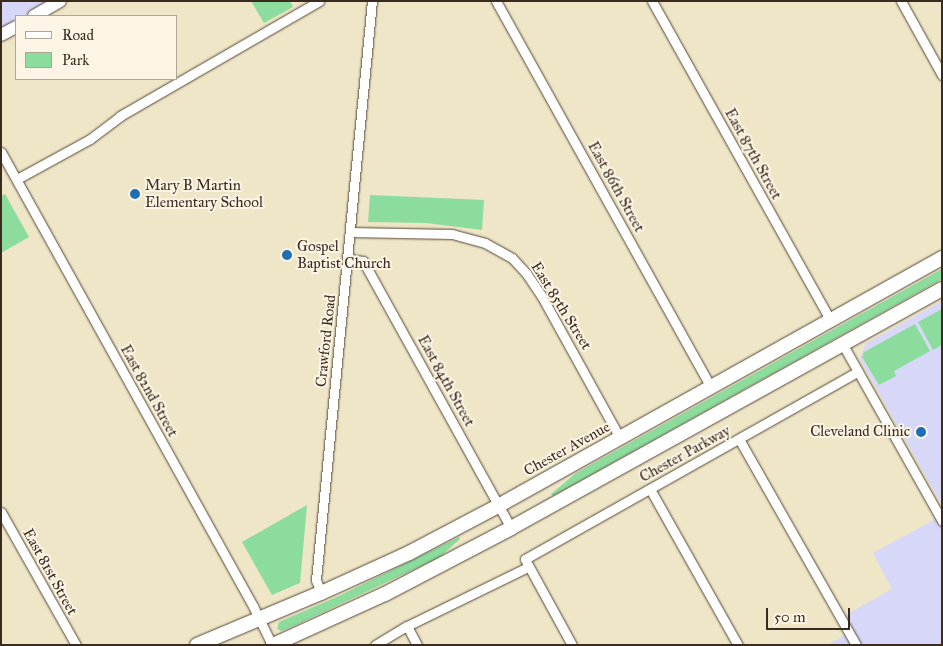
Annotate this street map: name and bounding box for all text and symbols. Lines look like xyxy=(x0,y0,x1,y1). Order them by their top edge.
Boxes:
legend xyxy=(15,15,178,80)
text: Road xyxy=(62,26,94,44)
text: Park xyxy=(62,51,89,69)
street label: East 87th Street xyxy=(721,105,785,203)
street label: East 86th Street xyxy=(584,139,648,235)
place label: Mary B Martin Elementary School xyxy=(145,176,263,211)
marker: Mary B Martin Elementary School xyxy=(129,188,141,200)
place label: Gospel Baptist Church xyxy=(297,237,391,272)
marker: Gospel Baptist Church xyxy=(281,249,293,261)
street label: East 85th Street xyxy=(527,259,595,353)
street label: Crawford Road xyxy=(312,294,340,388)
street label: East 84th Street xyxy=(414,332,478,430)
street label: East 82nd Street xyxy=(116,342,182,440)
street label: Chester Avenue xyxy=(521,418,613,480)
street label: Chester Parkway xyxy=(637,422,733,486)
place label: Cleveland Clinic xyxy=(810,423,910,441)
marker: Cleveland Clinic xyxy=(914,425,928,439)
street label: East 81st Street xyxy=(19,526,81,618)
scale bar xyxy=(768,598,852,630)
text: 50 m xyxy=(774,608,806,626)

